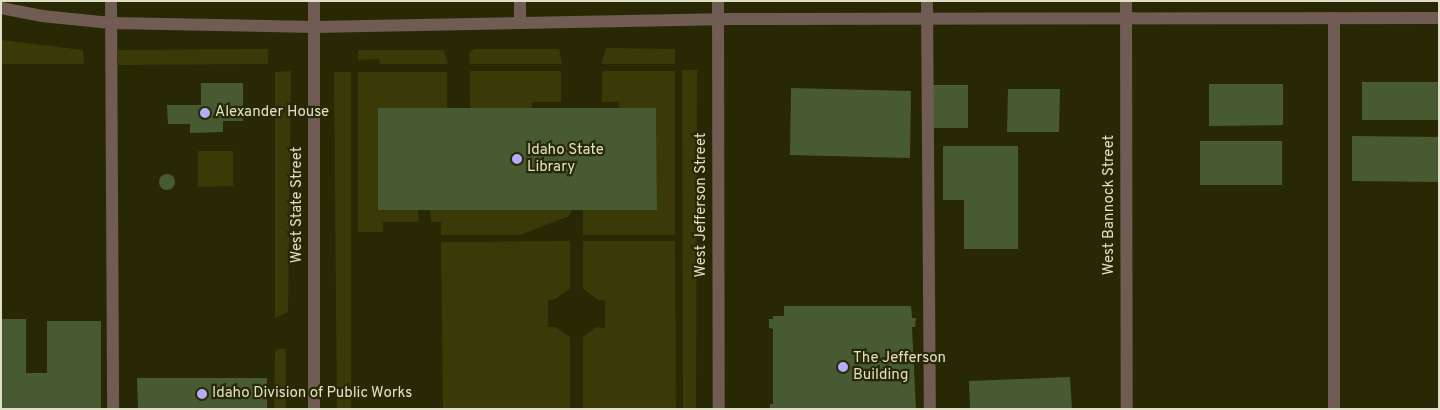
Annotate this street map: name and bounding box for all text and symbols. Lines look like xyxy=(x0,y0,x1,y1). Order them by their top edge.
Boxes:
place label: Alexander House xyxy=(215,104,329,122)
marker: Alexander House xyxy=(199,107,211,119)
street label: West Jefferson Street xyxy=(693,132,711,278)
street label: West Bannock Street xyxy=(1101,135,1119,275)
place label: Idaho State Library xyxy=(527,141,604,176)
street label: West State Street xyxy=(289,147,307,263)
marker: Idaho State Library xyxy=(511,153,523,165)
place label: The Jefferson Building xyxy=(853,349,946,384)
marker: The Jefferson Building xyxy=(837,361,849,373)
place label: Idaho Division of Public Works xyxy=(212,385,412,403)
marker: Idaho Division of Public Works xyxy=(196,388,208,400)

